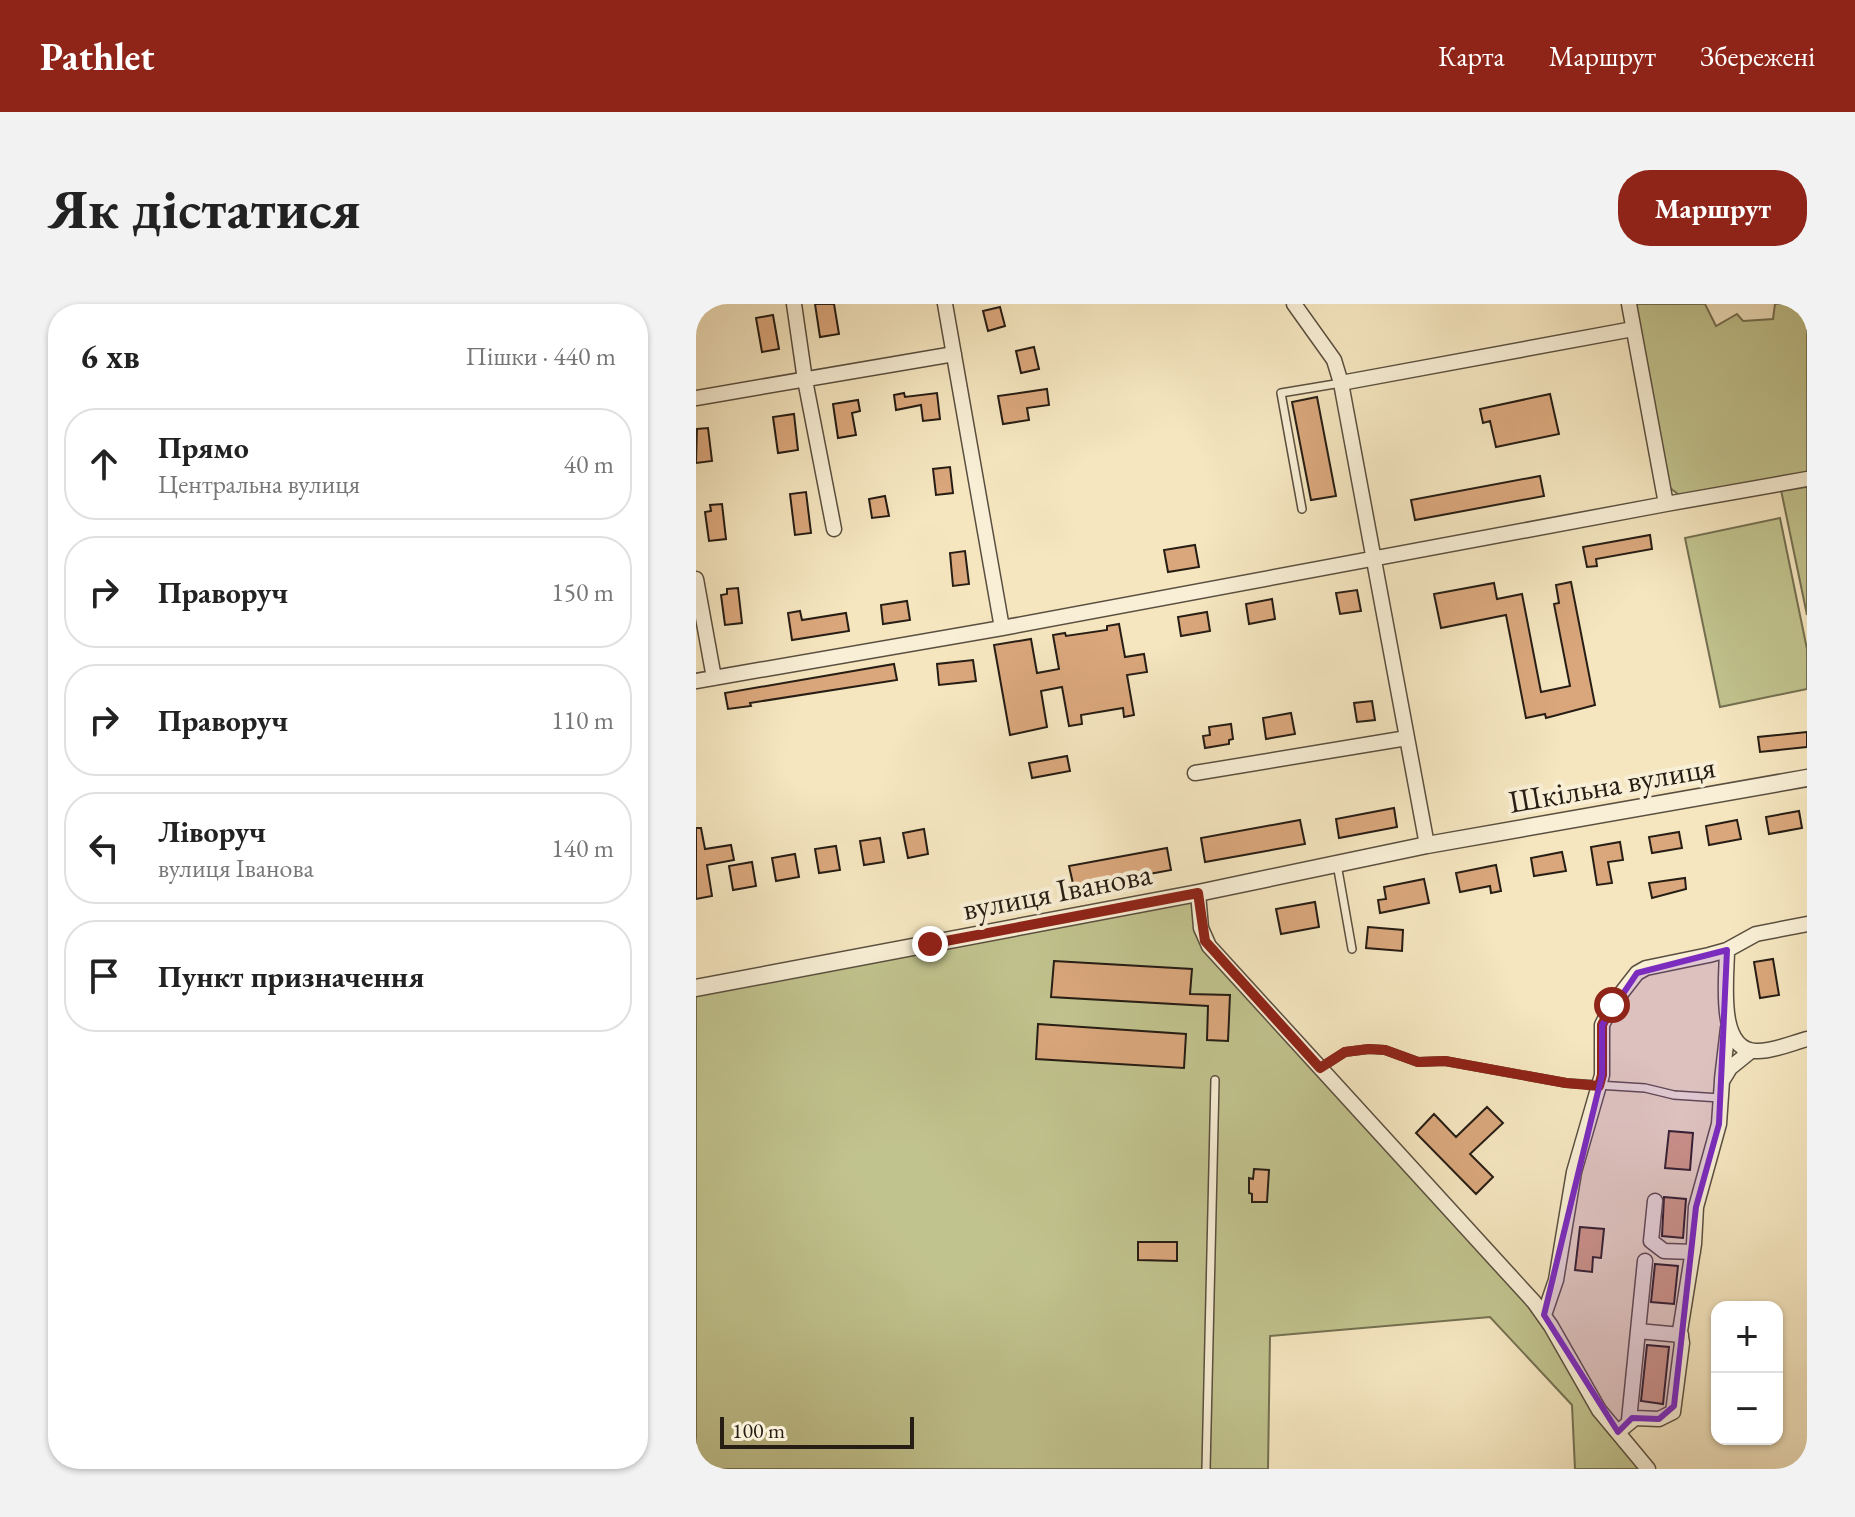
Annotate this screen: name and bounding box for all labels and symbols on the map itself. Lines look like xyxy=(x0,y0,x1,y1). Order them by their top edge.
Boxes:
street label: Шкільна вулиця xyxy=(1505,745,1719,823)
street label: вулиця Іванова xyxy=(959,852,1155,930)
route end xyxy=(912,926,948,962)
route start xyxy=(1594,987,1630,1023)
scale bar xyxy=(720,1413,914,1449)

